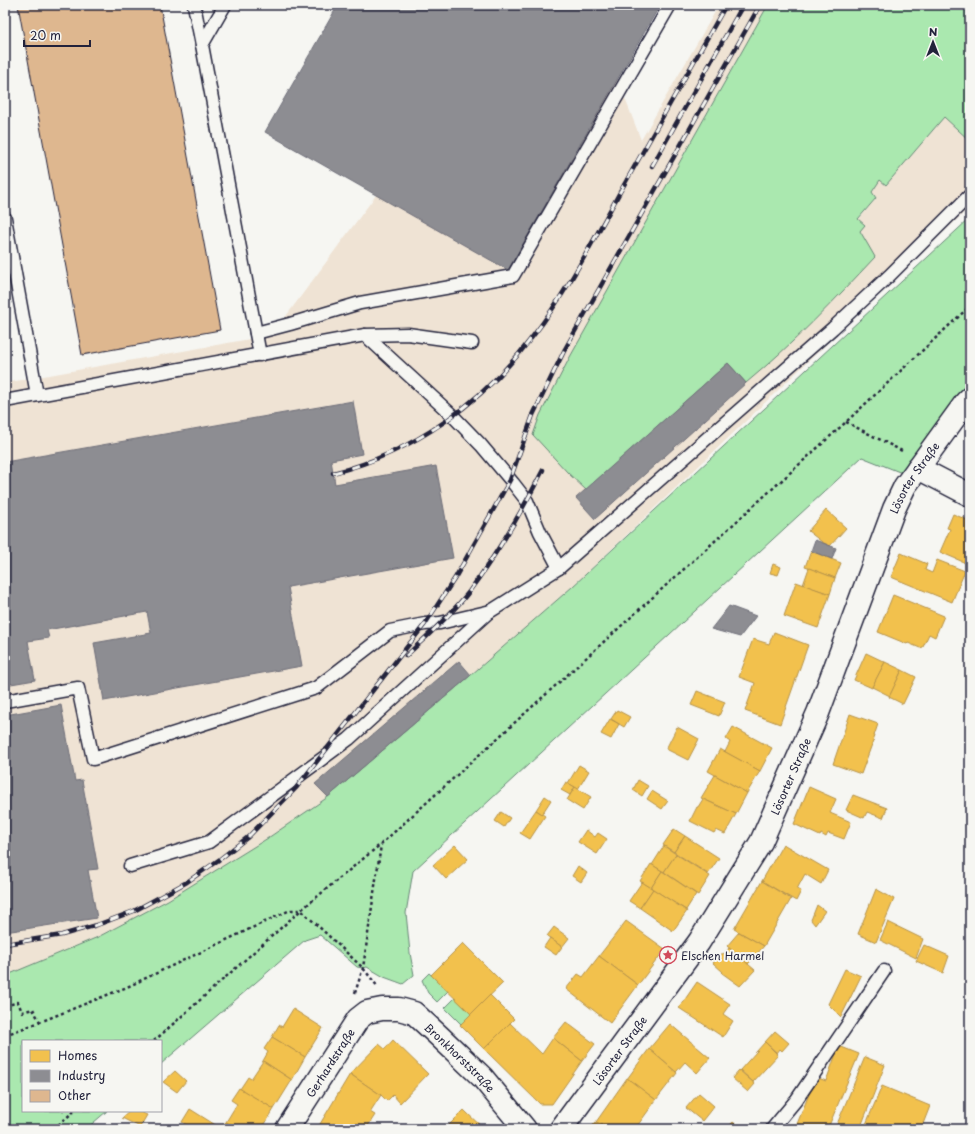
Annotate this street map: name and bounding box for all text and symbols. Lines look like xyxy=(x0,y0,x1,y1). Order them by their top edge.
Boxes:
scale bar xyxy=(24,22,90,48)
north arrow xyxy=(913,22,953,62)
text: N xyxy=(929,23,938,40)
text: 20 m xyxy=(30,26,61,44)
street label: Lösorter Straße xyxy=(885,438,943,516)
street label: Lösorter Straße xyxy=(766,735,815,817)
place icon: Elschen Harmel xyxy=(658,945,678,965)
place label: Elschen Harmel xyxy=(681,947,764,964)
street label: Lösorter Straße xyxy=(588,1012,651,1088)
street label: Bronkhorststraße xyxy=(421,1018,499,1096)
street label: Gerhardstraße xyxy=(301,1025,359,1101)
legend xyxy=(22,1040,162,1112)
text: Homes xyxy=(58,1046,97,1064)
text: Industry xyxy=(58,1066,106,1084)
text: Other xyxy=(58,1086,91,1104)

